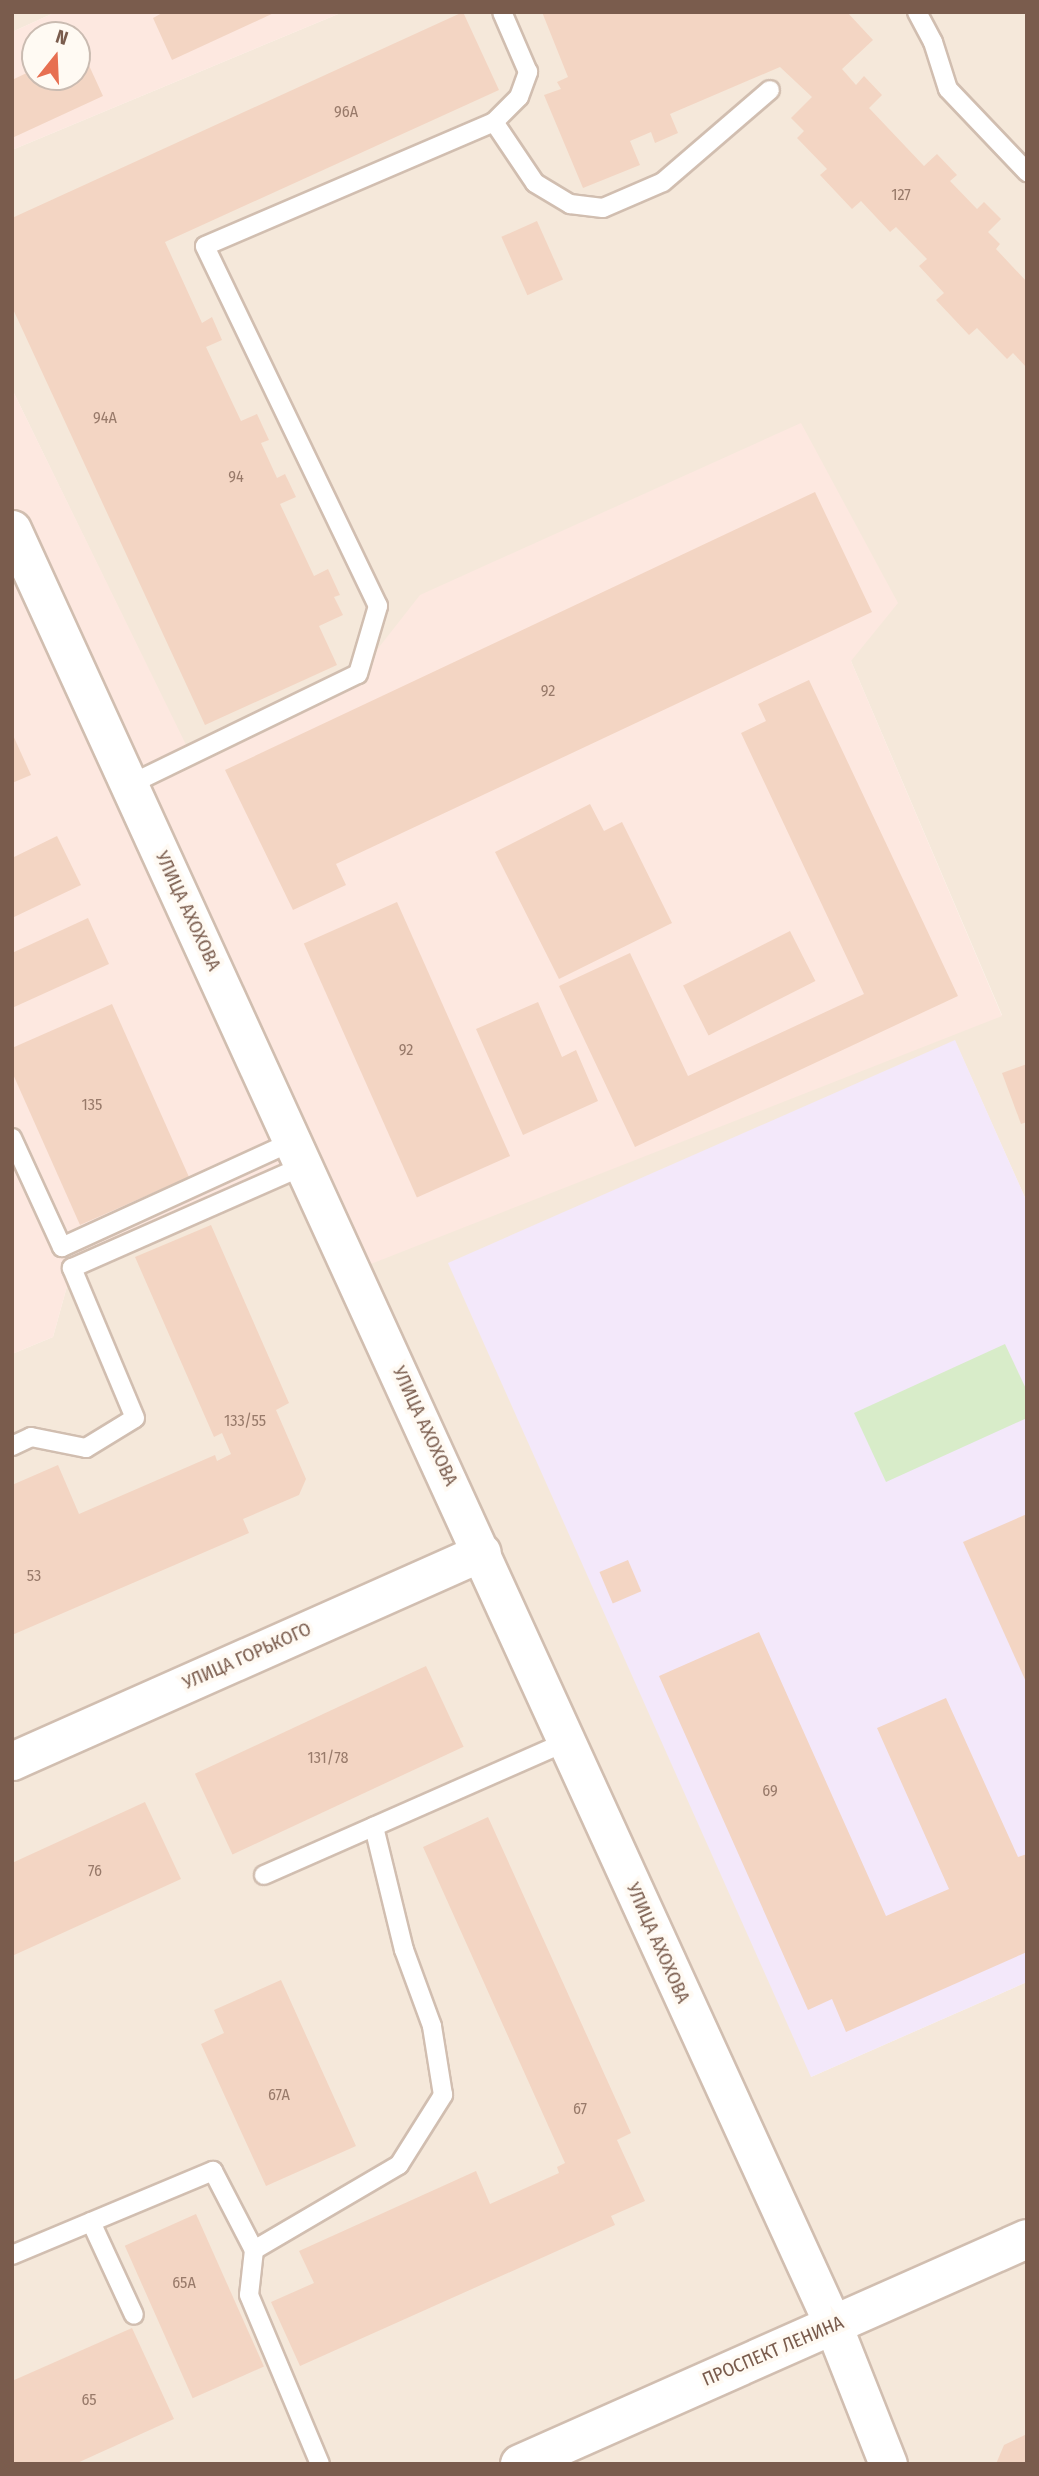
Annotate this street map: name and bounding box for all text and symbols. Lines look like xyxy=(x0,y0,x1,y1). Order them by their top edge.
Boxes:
north arrow xyxy=(21,21,91,91)
text: N xyxy=(53,25,71,50)
house number: 96А xyxy=(334,102,358,122)
house number: 127 xyxy=(891,185,911,205)
house number: 94А xyxy=(93,408,117,428)
house number: 94 xyxy=(228,467,244,487)
house number: 92 xyxy=(541,681,555,701)
street label: УЛИЦА АХОХОВА xyxy=(150,848,226,974)
house number: 92 xyxy=(399,1040,413,1060)
house number: 135 xyxy=(82,1095,102,1115)
street label: УЛИЦА АХОХОВА xyxy=(387,1363,463,1489)
house number: 133/55 xyxy=(224,1411,266,1431)
house number: 53 xyxy=(27,1566,41,1586)
street label: УЛИЦА ГОРЬКОГО xyxy=(179,1617,315,1695)
house number: 131/78 xyxy=(308,1748,348,1768)
house number: 69 xyxy=(762,1781,778,1801)
house number: 76 xyxy=(88,1861,102,1881)
street label: УЛИЦА АХОХОВА xyxy=(621,1879,695,2007)
house number: 67А xyxy=(268,2085,290,2105)
house number: 67 xyxy=(573,2099,587,2119)
house number: 65А xyxy=(172,2273,196,2293)
street label: ПРОСПЕКТ ЛЕНИНА xyxy=(699,2311,847,2391)
house number: 65 xyxy=(81,2390,97,2410)

